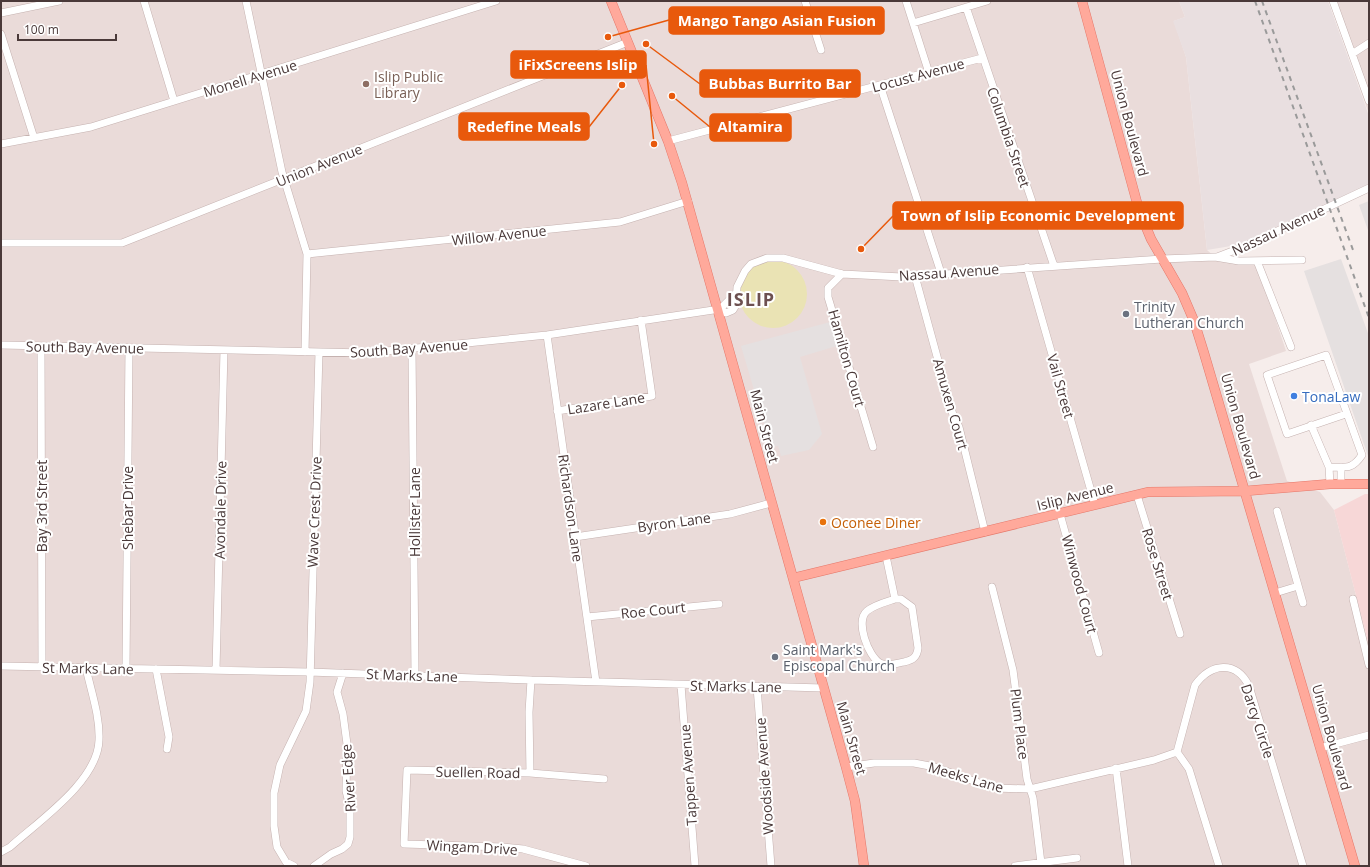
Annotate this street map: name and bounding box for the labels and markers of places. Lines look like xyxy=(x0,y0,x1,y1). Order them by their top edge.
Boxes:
callout: Mango Tango Asian Fusion xyxy=(669,7,884,34)
callout: iFixScreens Islip xyxy=(511,51,646,78)
place label: Islip Public Library xyxy=(374,67,443,102)
callout: Bubbas Burrito Bar xyxy=(700,70,860,97)
marker: Islip Public Library xyxy=(361,79,371,89)
callout: Redefine Meals xyxy=(459,113,589,140)
callout: Altamira xyxy=(710,114,791,141)
callout: Town of Islip Economic Development xyxy=(893,202,1183,229)
place label: Trinity Lutheran Church xyxy=(1134,297,1244,332)
marker: Trinity Lutheran Church xyxy=(1121,309,1131,319)
place label: TonaLaw xyxy=(1302,387,1361,406)
marker: TonaLaw xyxy=(1289,391,1299,401)
place label: Oconee Diner xyxy=(831,513,921,532)
marker: Oconee Diner xyxy=(818,517,828,527)
place label: Saint Mark's Episcopal Church xyxy=(783,640,895,675)
marker: Saint Mark's Episcopal Church xyxy=(770,652,780,662)

